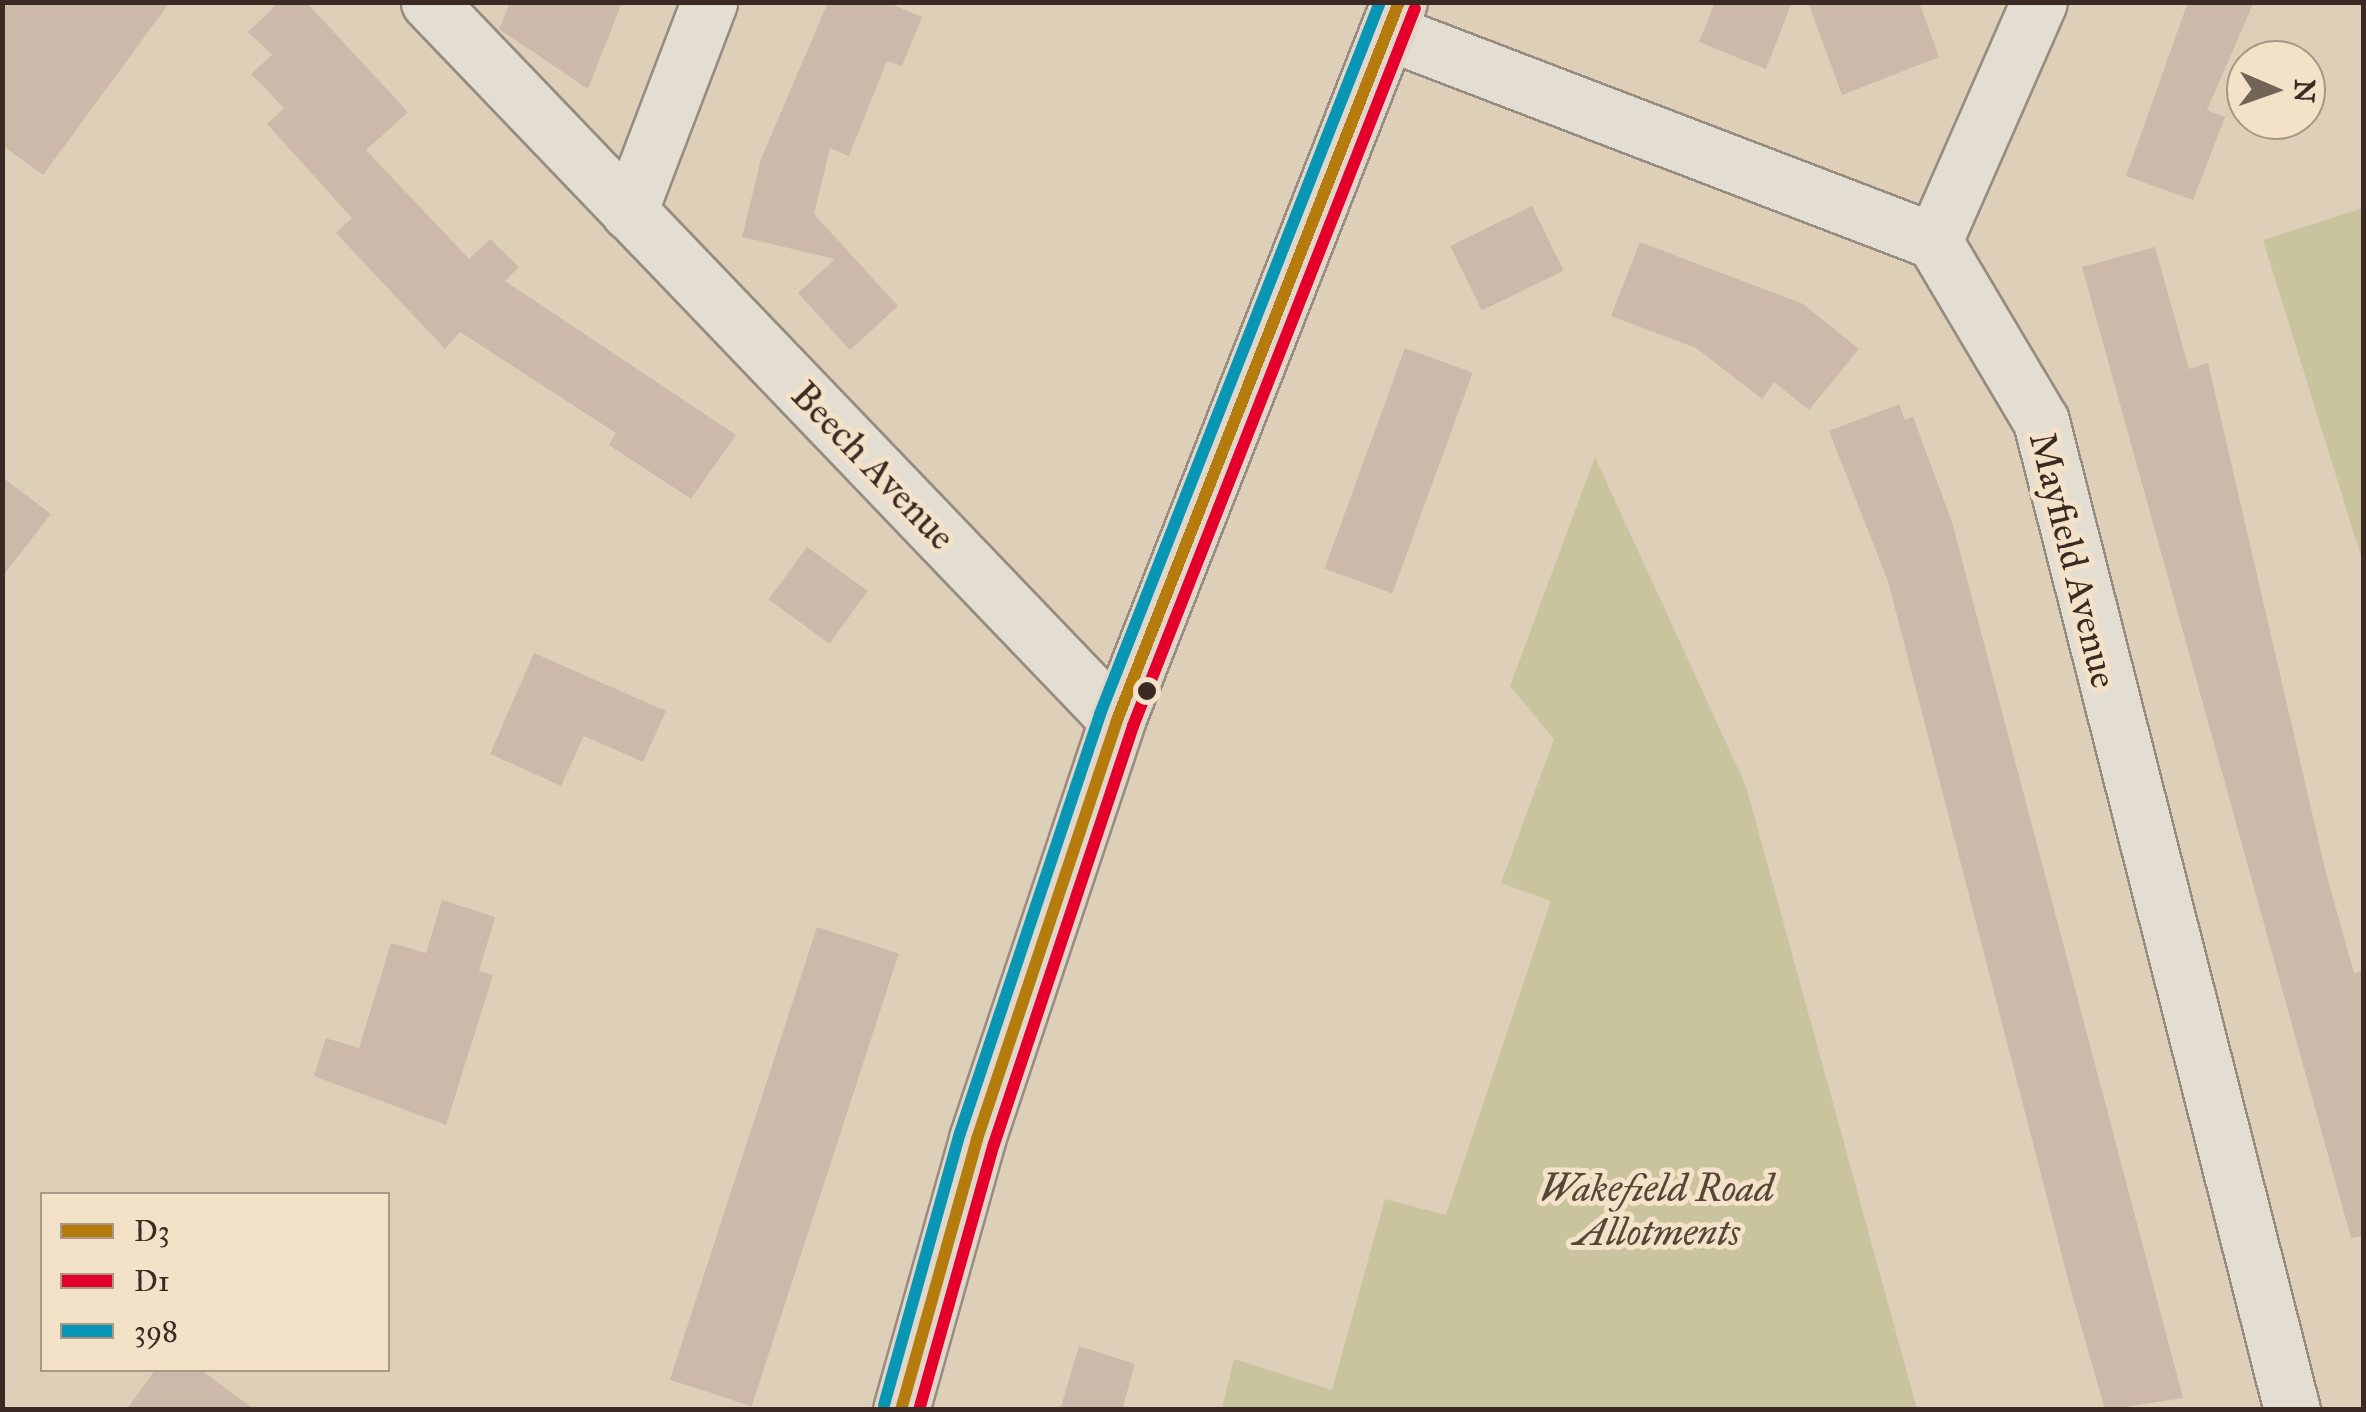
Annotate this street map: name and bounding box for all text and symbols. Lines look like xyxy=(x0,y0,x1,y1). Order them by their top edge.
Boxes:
north arrow xyxy=(2226,40,2326,140)
text: N xyxy=(2287,79,2322,103)
street label: Beech Avenue xyxy=(782,372,964,560)
street label: Mayfield Avenue xyxy=(2019,427,2127,693)
unlabelled marker xyxy=(1137,681,1157,701)
park label: Wakefield Road Allotments xyxy=(1540,1166,1774,1256)
legend xyxy=(40,1192,390,1372)
text: D3 xyxy=(134,1213,170,1249)
text: D1 xyxy=(134,1263,170,1299)
text: 398 xyxy=(134,1313,178,1349)

